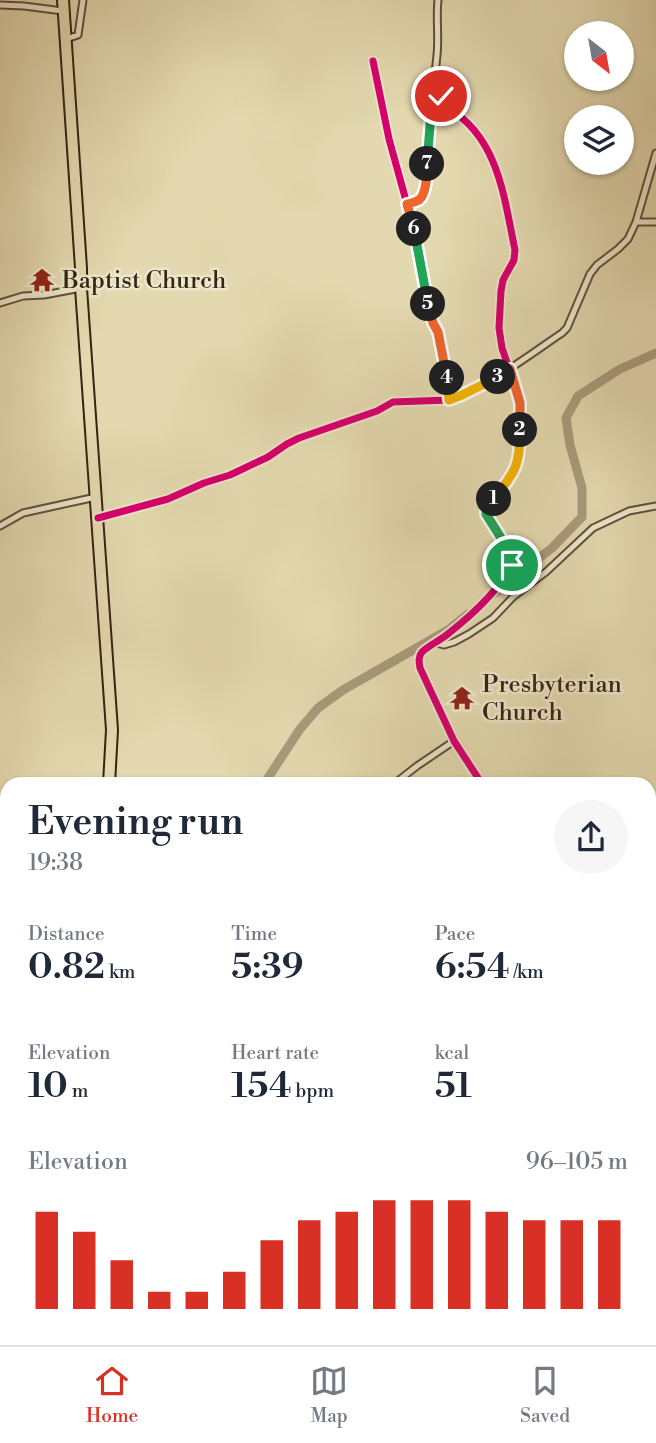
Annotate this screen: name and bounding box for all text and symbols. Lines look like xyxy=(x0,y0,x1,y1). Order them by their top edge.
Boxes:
north arrow xyxy=(564,21,634,91)
map controls xyxy=(564,21,634,175)
pin xyxy=(411,66,471,126)
icon: check xyxy=(422,77,460,115)
button: layers xyxy=(564,105,634,175)
pin: 7 xyxy=(410,146,444,182)
text: 7 xyxy=(421,151,432,175)
pin: 6 xyxy=(396,212,432,246)
text: 6 xyxy=(408,216,419,240)
temple icon: Baptist Church xyxy=(28,266,56,294)
place label: Baptist Church xyxy=(61,266,226,296)
pin: 5 xyxy=(410,286,446,322)
text: 5 xyxy=(422,291,433,315)
pin: 4 xyxy=(430,360,464,396)
pin: 3 xyxy=(480,360,516,394)
text: 3 xyxy=(492,364,503,388)
text: 4 xyxy=(440,365,453,389)
pin: 2 xyxy=(503,412,538,448)
text: 2 xyxy=(514,417,525,441)
pin: 1 xyxy=(476,482,512,516)
text: 1 xyxy=(489,486,498,510)
pin xyxy=(482,535,542,595)
icon: arrive xyxy=(493,546,531,584)
place label: Presbyterian Church xyxy=(482,670,622,728)
temple icon: Presbyterian Church xyxy=(448,684,476,712)
text: Evening run xyxy=(28,799,243,846)
button: share xyxy=(554,800,628,874)
text: 19:38 xyxy=(28,849,83,877)
text: Distance xyxy=(28,922,105,946)
text: Time xyxy=(231,922,277,946)
text: Pace xyxy=(435,922,475,946)
text: 0.82 xyxy=(28,946,105,989)
text: 5:39 xyxy=(231,946,304,989)
text: 6:54 xyxy=(435,946,510,989)
text: km xyxy=(105,960,136,984)
text: /km xyxy=(510,960,544,984)
text: Elevation xyxy=(28,1041,110,1065)
text: Heart rate xyxy=(231,1041,319,1065)
text: kcal xyxy=(435,1041,469,1065)
text: 10 xyxy=(28,1065,68,1108)
text: 154 xyxy=(231,1065,292,1108)
text: 51 xyxy=(435,1065,472,1108)
text: m xyxy=(68,1079,88,1103)
text: bpm xyxy=(292,1079,334,1103)
text: Elevation xyxy=(28,1148,128,1176)
text: 96–105 m xyxy=(526,1148,628,1176)
tab: Home xyxy=(86,1362,138,1428)
tab: Map xyxy=(310,1362,348,1428)
tab: Saved xyxy=(520,1362,570,1428)

